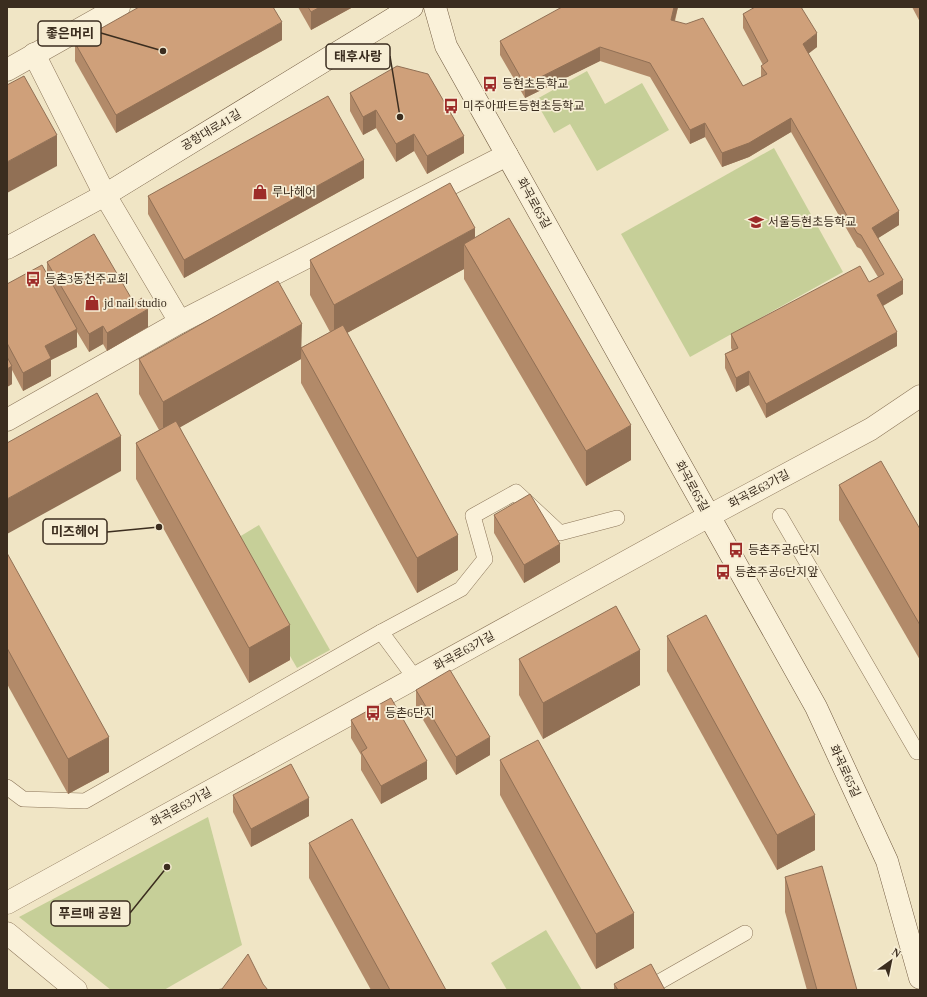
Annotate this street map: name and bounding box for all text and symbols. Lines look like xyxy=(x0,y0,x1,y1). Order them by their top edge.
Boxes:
callout: 좋은머리 xyxy=(38,21,101,46)
text: 좋은머리 xyxy=(46,26,94,41)
callout: 태후사랑 xyxy=(326,44,390,69)
text: 태후사랑 xyxy=(334,49,382,64)
bus stop icon: 등현초등학교 xyxy=(481,75,499,93)
place label: 등현초등학교 xyxy=(502,77,568,91)
bus stop icon: 미주아파트등현초등학교 xyxy=(442,97,460,115)
place label: 미주아파트등현초등학교 xyxy=(463,99,584,113)
street label: 공항대로41길 xyxy=(179,107,243,153)
street label: 화곡로65길 xyxy=(514,175,554,231)
shop icon: 루나헤어 xyxy=(251,183,269,201)
place label: 루나헤어 xyxy=(272,185,316,199)
school or university icon: 서울등현초등학교 xyxy=(747,213,765,231)
place label: 서울등현초등학교 xyxy=(768,215,856,229)
bus stop icon: 등촌3동천주교회 xyxy=(24,270,42,288)
place label: 등촌3동천주교회 xyxy=(45,272,128,286)
shop icon: jd nail studio xyxy=(83,294,101,312)
place label: jd nail studio xyxy=(103,296,167,310)
street label: 화곡로65길 xyxy=(672,458,712,514)
street label: 화곡로63가길 xyxy=(726,467,792,511)
callout: 미즈헤어 xyxy=(43,519,107,544)
text: 미즈헤어 xyxy=(51,524,99,539)
bus stop icon: 등촌주공6단지 xyxy=(727,541,745,559)
place label: 등촌주공6단지 xyxy=(748,543,820,557)
bus stop icon: 등촌주공6단지앞 xyxy=(714,563,732,581)
place label: 등촌주공6단지앞 xyxy=(735,565,818,579)
street label: 화곡로63가길 xyxy=(431,629,497,673)
bus stop icon: 등촌6단지 xyxy=(364,704,382,722)
place label: 등촌6단지 xyxy=(385,706,435,720)
street label: 화곡로65길 xyxy=(827,743,863,799)
street label: 화곡로63가길 xyxy=(148,785,214,829)
callout: 푸르매 공원 xyxy=(51,901,130,926)
text: 푸르매 공원 xyxy=(58,906,122,921)
north arrow xyxy=(871,941,911,981)
text: N xyxy=(890,945,903,960)

